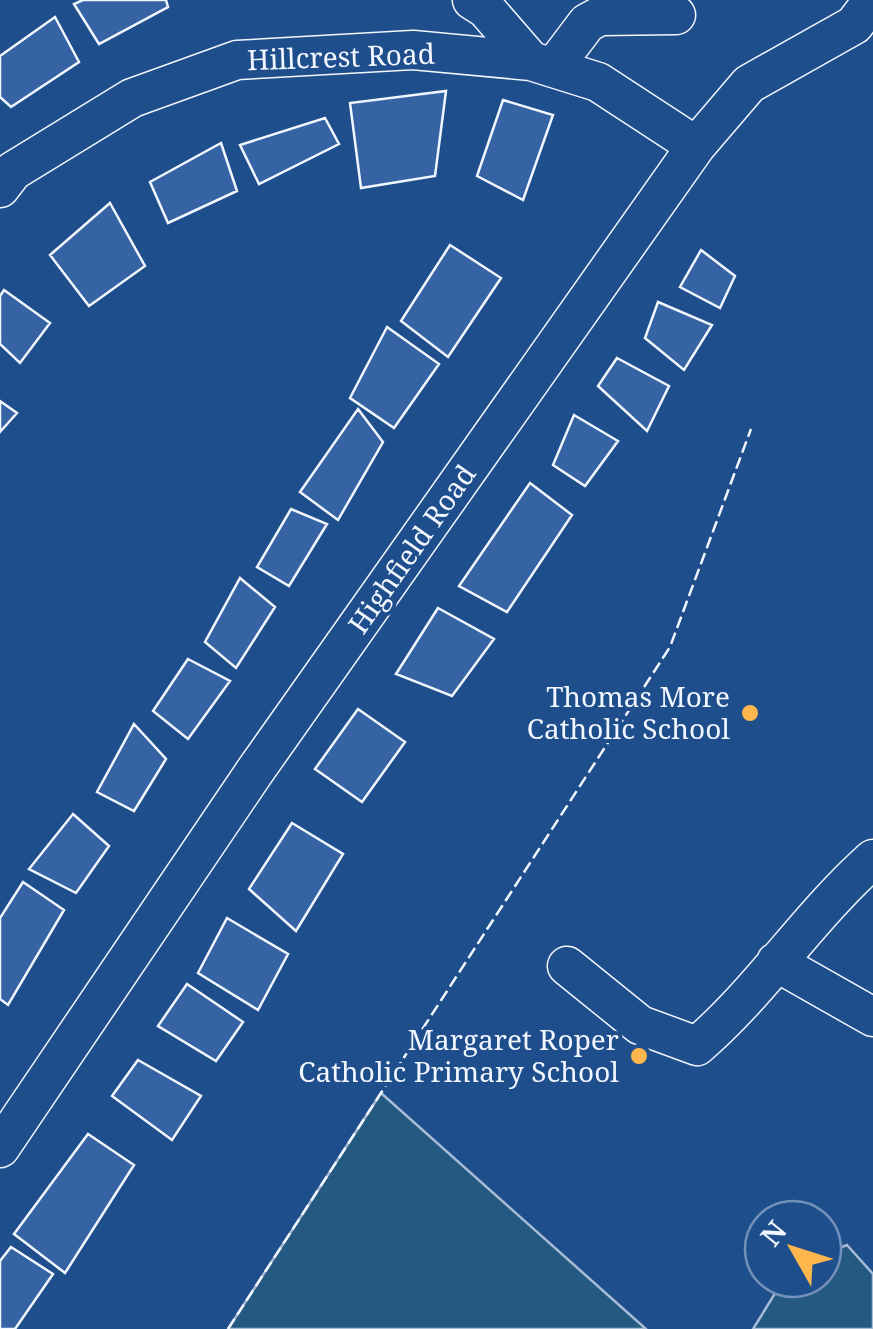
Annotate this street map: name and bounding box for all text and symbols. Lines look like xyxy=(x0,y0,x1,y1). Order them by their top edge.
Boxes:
street label: Hillcrest Road xyxy=(246,34,435,78)
street label: Highfield Road xyxy=(339,456,484,640)
place label: Thomas More Catholic School xyxy=(527,677,730,747)
marker: Thomas More Catholic School xyxy=(739,702,761,724)
place label: Margaret Roper Catholic Primary School xyxy=(298,1020,619,1090)
marker: Margaret Roper Catholic Primary School xyxy=(628,1045,650,1067)
north arrow xyxy=(743,1199,843,1299)
text: N xyxy=(751,1212,795,1253)

